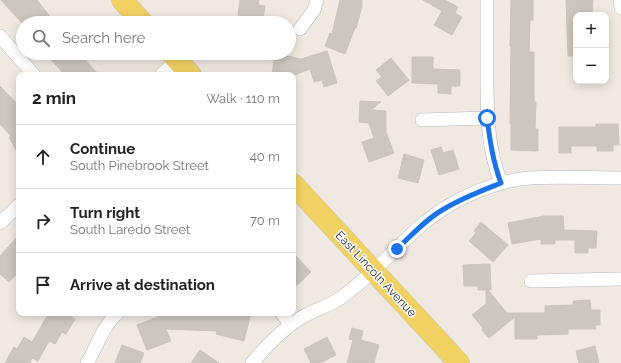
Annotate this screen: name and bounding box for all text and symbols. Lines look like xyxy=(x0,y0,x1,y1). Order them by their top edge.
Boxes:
map controls xyxy=(573,12,609,84)
button: + xyxy=(573,12,609,48)
search box xyxy=(16,16,296,60)
icon: search xyxy=(30,27,52,49)
text: Search here xyxy=(62,29,145,47)
button: − xyxy=(573,48,609,84)
text: 2 min xyxy=(32,88,76,108)
text: Walk · 110 m xyxy=(206,91,280,106)
route start xyxy=(478,109,496,127)
text: Continue xyxy=(70,140,135,158)
icon: ahead xyxy=(32,146,54,168)
text: 40 m xyxy=(250,149,280,164)
text: South Pinebrook Street xyxy=(70,158,209,173)
text: Turn right xyxy=(70,204,140,222)
icon: right xyxy=(32,210,54,232)
text: 70 m xyxy=(250,213,280,228)
text: South Laredo Street xyxy=(70,222,190,237)
street label: East Lincoln Avenue xyxy=(333,228,419,320)
route end xyxy=(388,240,406,258)
icon: arrive xyxy=(32,274,54,296)
text: Arrive at destination xyxy=(70,276,215,294)

